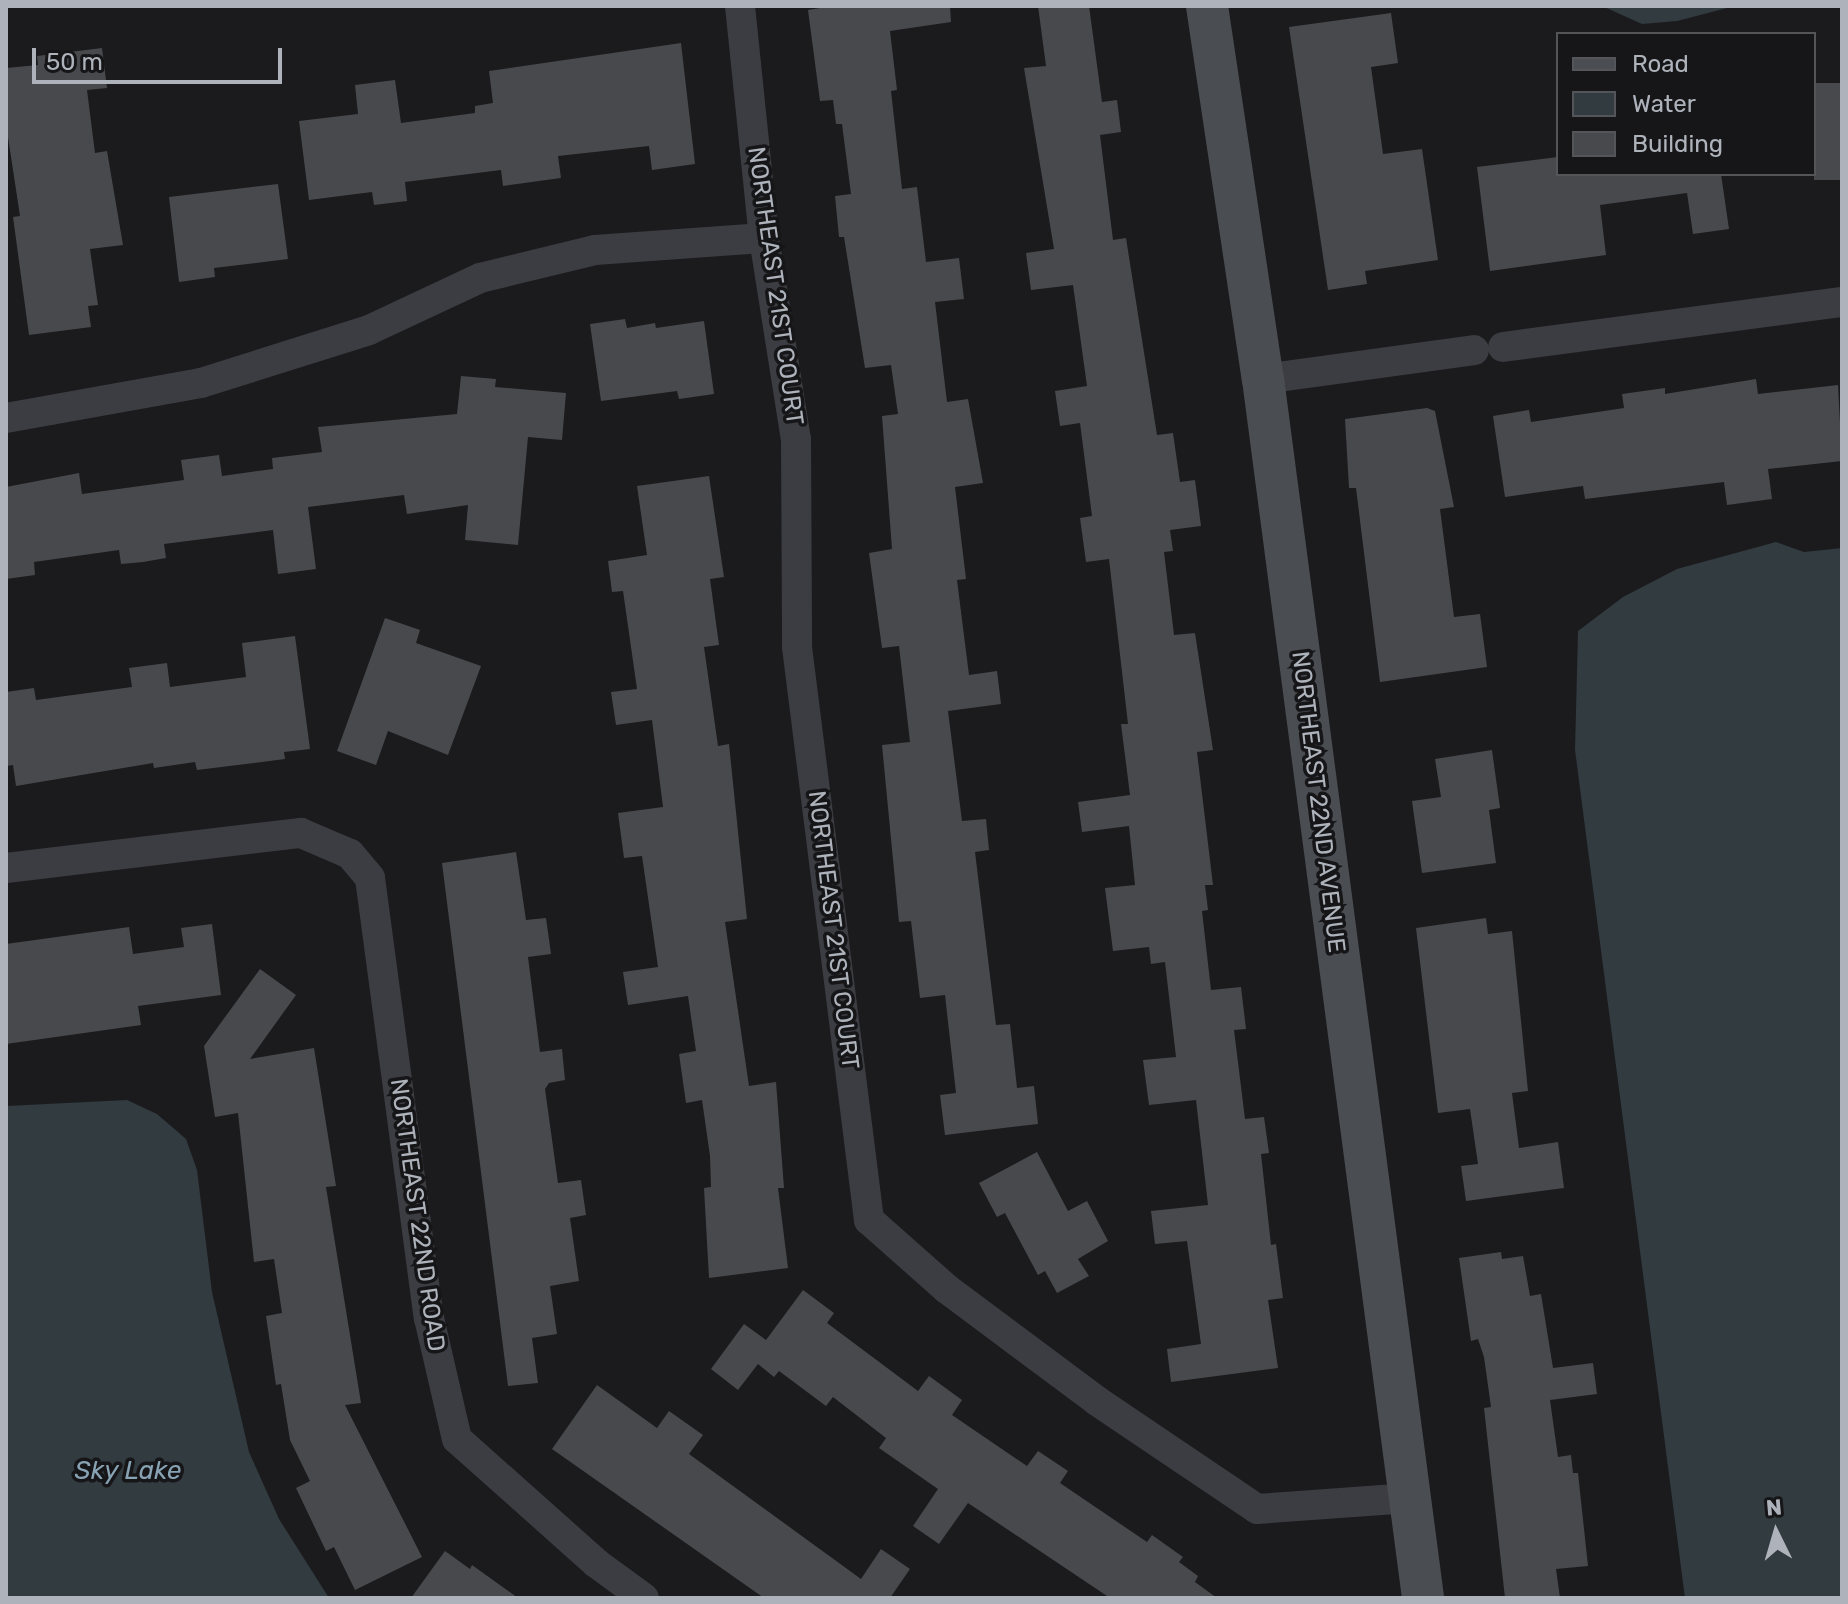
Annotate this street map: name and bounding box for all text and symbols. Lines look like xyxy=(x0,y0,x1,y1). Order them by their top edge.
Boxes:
scale bar xyxy=(36,32,286,82)
legend xyxy=(1556,32,1816,176)
text: 50 m xyxy=(46,48,103,76)
text: Road xyxy=(1632,50,1689,78)
text: Water xyxy=(1632,90,1696,118)
text: Building xyxy=(1632,130,1723,158)
street label: NORTHEAST 21ST COURT xyxy=(741,145,809,427)
street label: NORTHEAST 22ND AVENUE xyxy=(1285,649,1351,955)
street label: NORTHEAST 21ST COURT xyxy=(802,788,864,1072)
street label: NORTHEAST 22ND ROAD xyxy=(384,1076,450,1354)
water label: Sky Lake xyxy=(74,1455,182,1487)
north arrow xyxy=(1736,1492,1816,1572)
text: N xyxy=(1765,1493,1783,1522)

